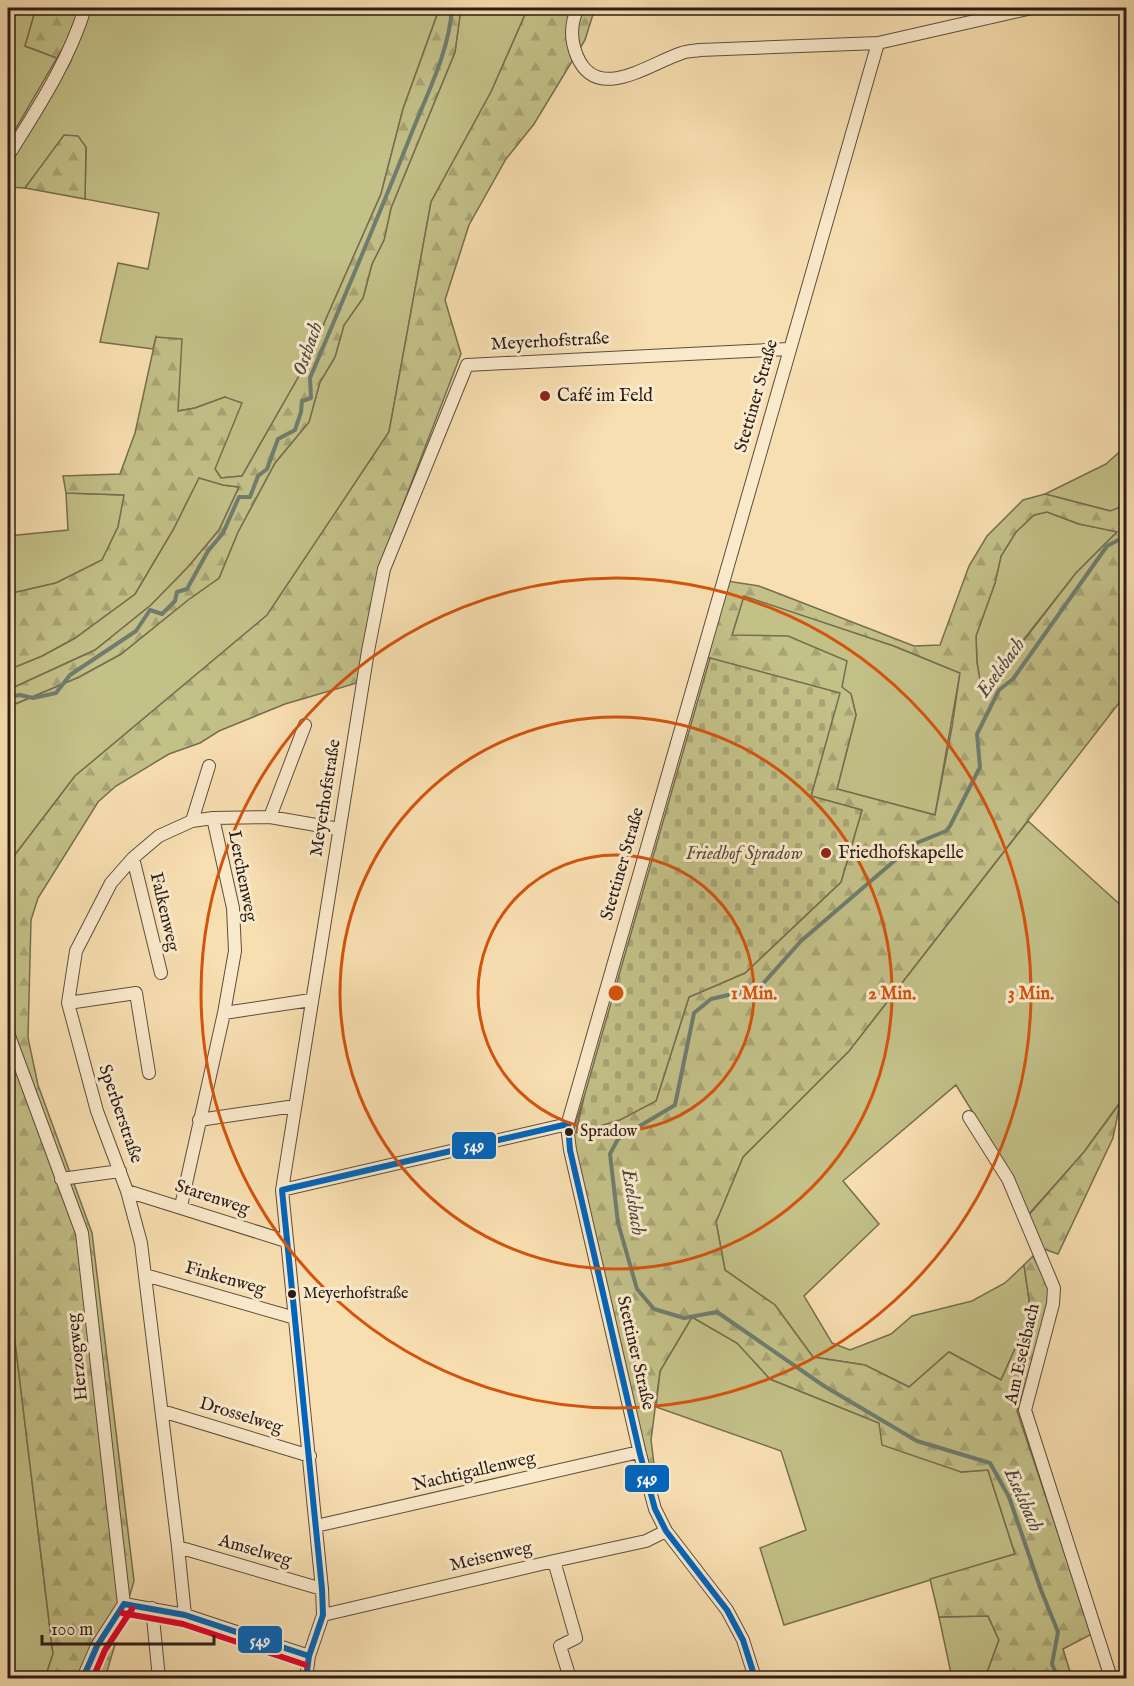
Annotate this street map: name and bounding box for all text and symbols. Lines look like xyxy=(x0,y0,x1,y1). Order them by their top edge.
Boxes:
water label: Ostbach xyxy=(287,318,329,379)
street label: Meyerhofstraße xyxy=(490,327,610,357)
street label: Stettiner Straße xyxy=(730,337,784,455)
place label: Café im Feld xyxy=(557,385,653,408)
marker: Café im Feld xyxy=(538,389,552,403)
water label: Eselsbach xyxy=(971,633,1031,703)
street label: Meyerhofstraße xyxy=(305,738,347,858)
street label: Stettiner Straße xyxy=(596,805,650,923)
street label: Lerchenweg xyxy=(222,828,262,924)
place label: Friedhofskapelle xyxy=(838,842,964,865)
park label: Friedhof Spradow xyxy=(686,843,803,866)
marker: Friedhofskapelle xyxy=(819,846,833,860)
street label: Falkenweg xyxy=(144,870,184,954)
centre of rings xyxy=(606,983,626,1003)
text: 1 Min. xyxy=(731,983,777,1006)
text: 2 Min. xyxy=(868,983,916,1006)
text: 3 Min. xyxy=(1008,983,1054,1006)
street label: Sperberstraße xyxy=(92,1062,148,1166)
place label: Spradow xyxy=(580,1122,638,1142)
marker: Spradow xyxy=(563,1126,575,1138)
line badge: 549 xyxy=(451,1131,497,1160)
text: 549 xyxy=(464,1137,484,1157)
water label: Eselsbach xyxy=(615,1166,651,1238)
street label: Starenweg xyxy=(172,1175,252,1221)
street label: Finkenweg xyxy=(182,1257,268,1302)
place label: Meyerhofstraße xyxy=(303,1284,408,1304)
marker: Meyerhofstraße xyxy=(286,1288,298,1300)
street label: Stettiner Straße xyxy=(611,1294,659,1412)
street label: Am Eselsbach xyxy=(1000,1301,1046,1408)
street label: Herzogweg xyxy=(62,1312,94,1402)
street label: Drosselweg xyxy=(197,1392,286,1440)
street label: Nachtigallenweg xyxy=(410,1447,538,1497)
water label: Eselsbach xyxy=(998,1463,1048,1536)
line badge: 549 xyxy=(624,1464,670,1493)
text: 549 xyxy=(637,1470,657,1490)
street label: Amselweg xyxy=(215,1529,294,1572)
street label: Meisenweg xyxy=(448,1536,535,1578)
scale bar xyxy=(42,1608,214,1646)
text: 100 m xyxy=(51,1619,93,1642)
line badge: 549 xyxy=(237,1625,283,1654)
text: 549 xyxy=(250,1632,270,1652)

